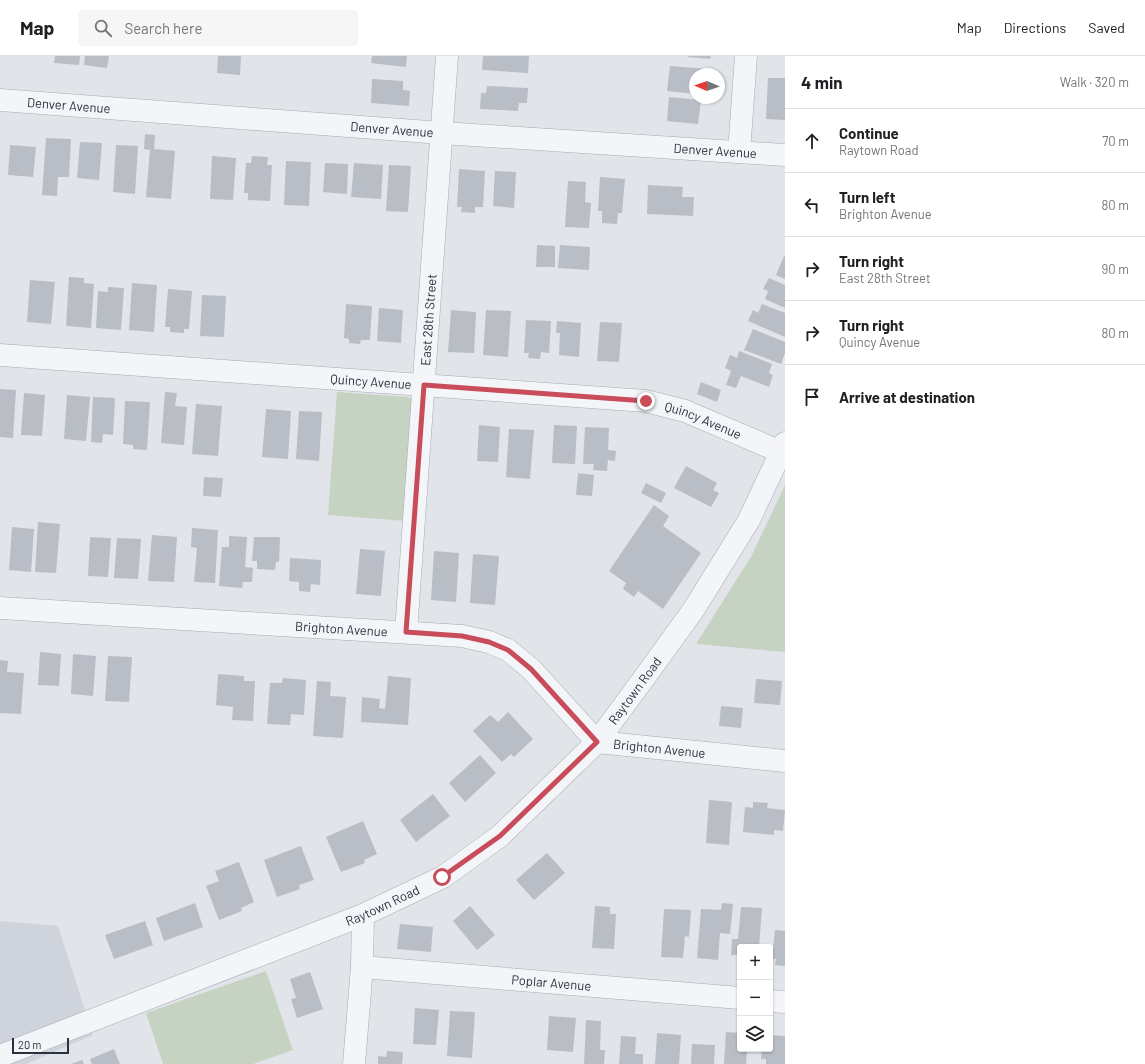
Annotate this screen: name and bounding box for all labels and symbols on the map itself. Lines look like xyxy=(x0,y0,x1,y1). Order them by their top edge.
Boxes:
north arrow xyxy=(689,68,725,104)
street label: Denver Avenue xyxy=(27,94,111,116)
street label: Denver Avenue xyxy=(350,118,434,140)
street label: Denver Avenue xyxy=(673,140,757,161)
street label: East 28th Street xyxy=(417,273,439,366)
street label: Quincy Avenue xyxy=(330,371,412,392)
route end xyxy=(637,392,655,410)
street label: Quincy Avenue xyxy=(663,398,744,442)
street label: Brighton Avenue xyxy=(295,618,388,639)
street label: Raytown Road xyxy=(605,654,665,728)
street label: Brighton Avenue xyxy=(612,736,706,761)
route start xyxy=(433,868,451,886)
street label: Raytown Road xyxy=(343,881,422,929)
street label: Poplar Avenue xyxy=(511,971,592,994)
scale bar xyxy=(12,1036,69,1055)

